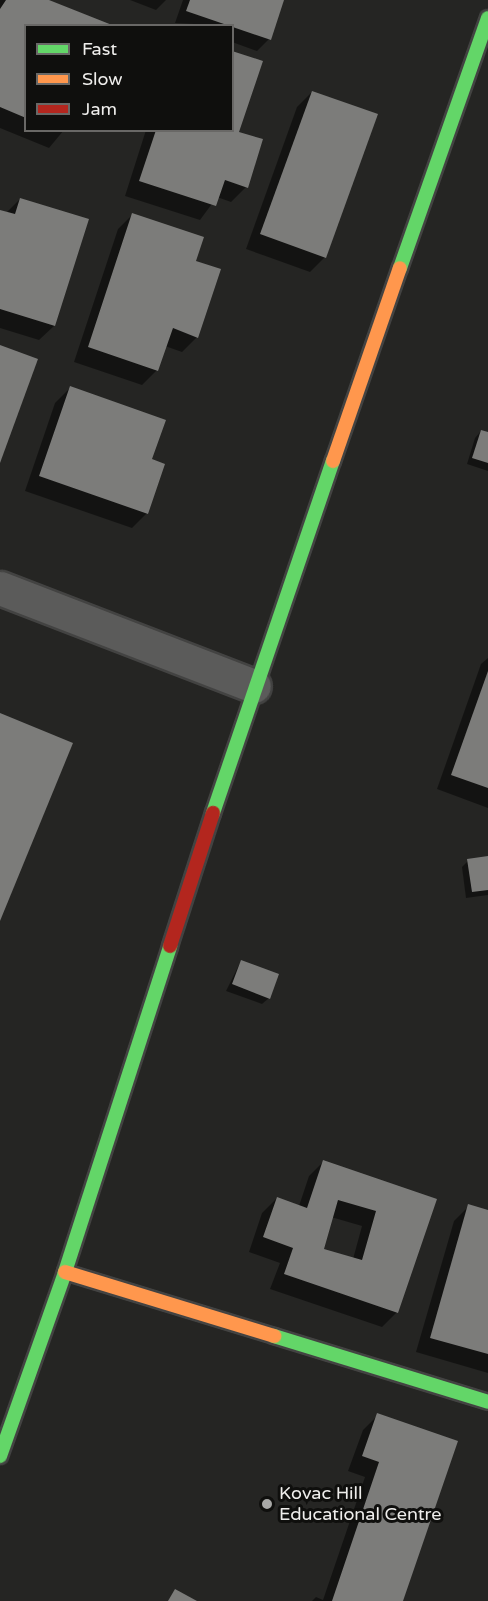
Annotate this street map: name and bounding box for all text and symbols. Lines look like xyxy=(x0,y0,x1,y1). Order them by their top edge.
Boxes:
legend xyxy=(24,24,234,132)
text: Fast xyxy=(82,38,117,60)
text: Slow xyxy=(82,68,123,90)
text: Jam xyxy=(82,98,117,120)
place label: Kovac Hill Educational Centre xyxy=(279,1483,441,1526)
marker: Kovac Hill Educational Centre xyxy=(260,1497,274,1511)

